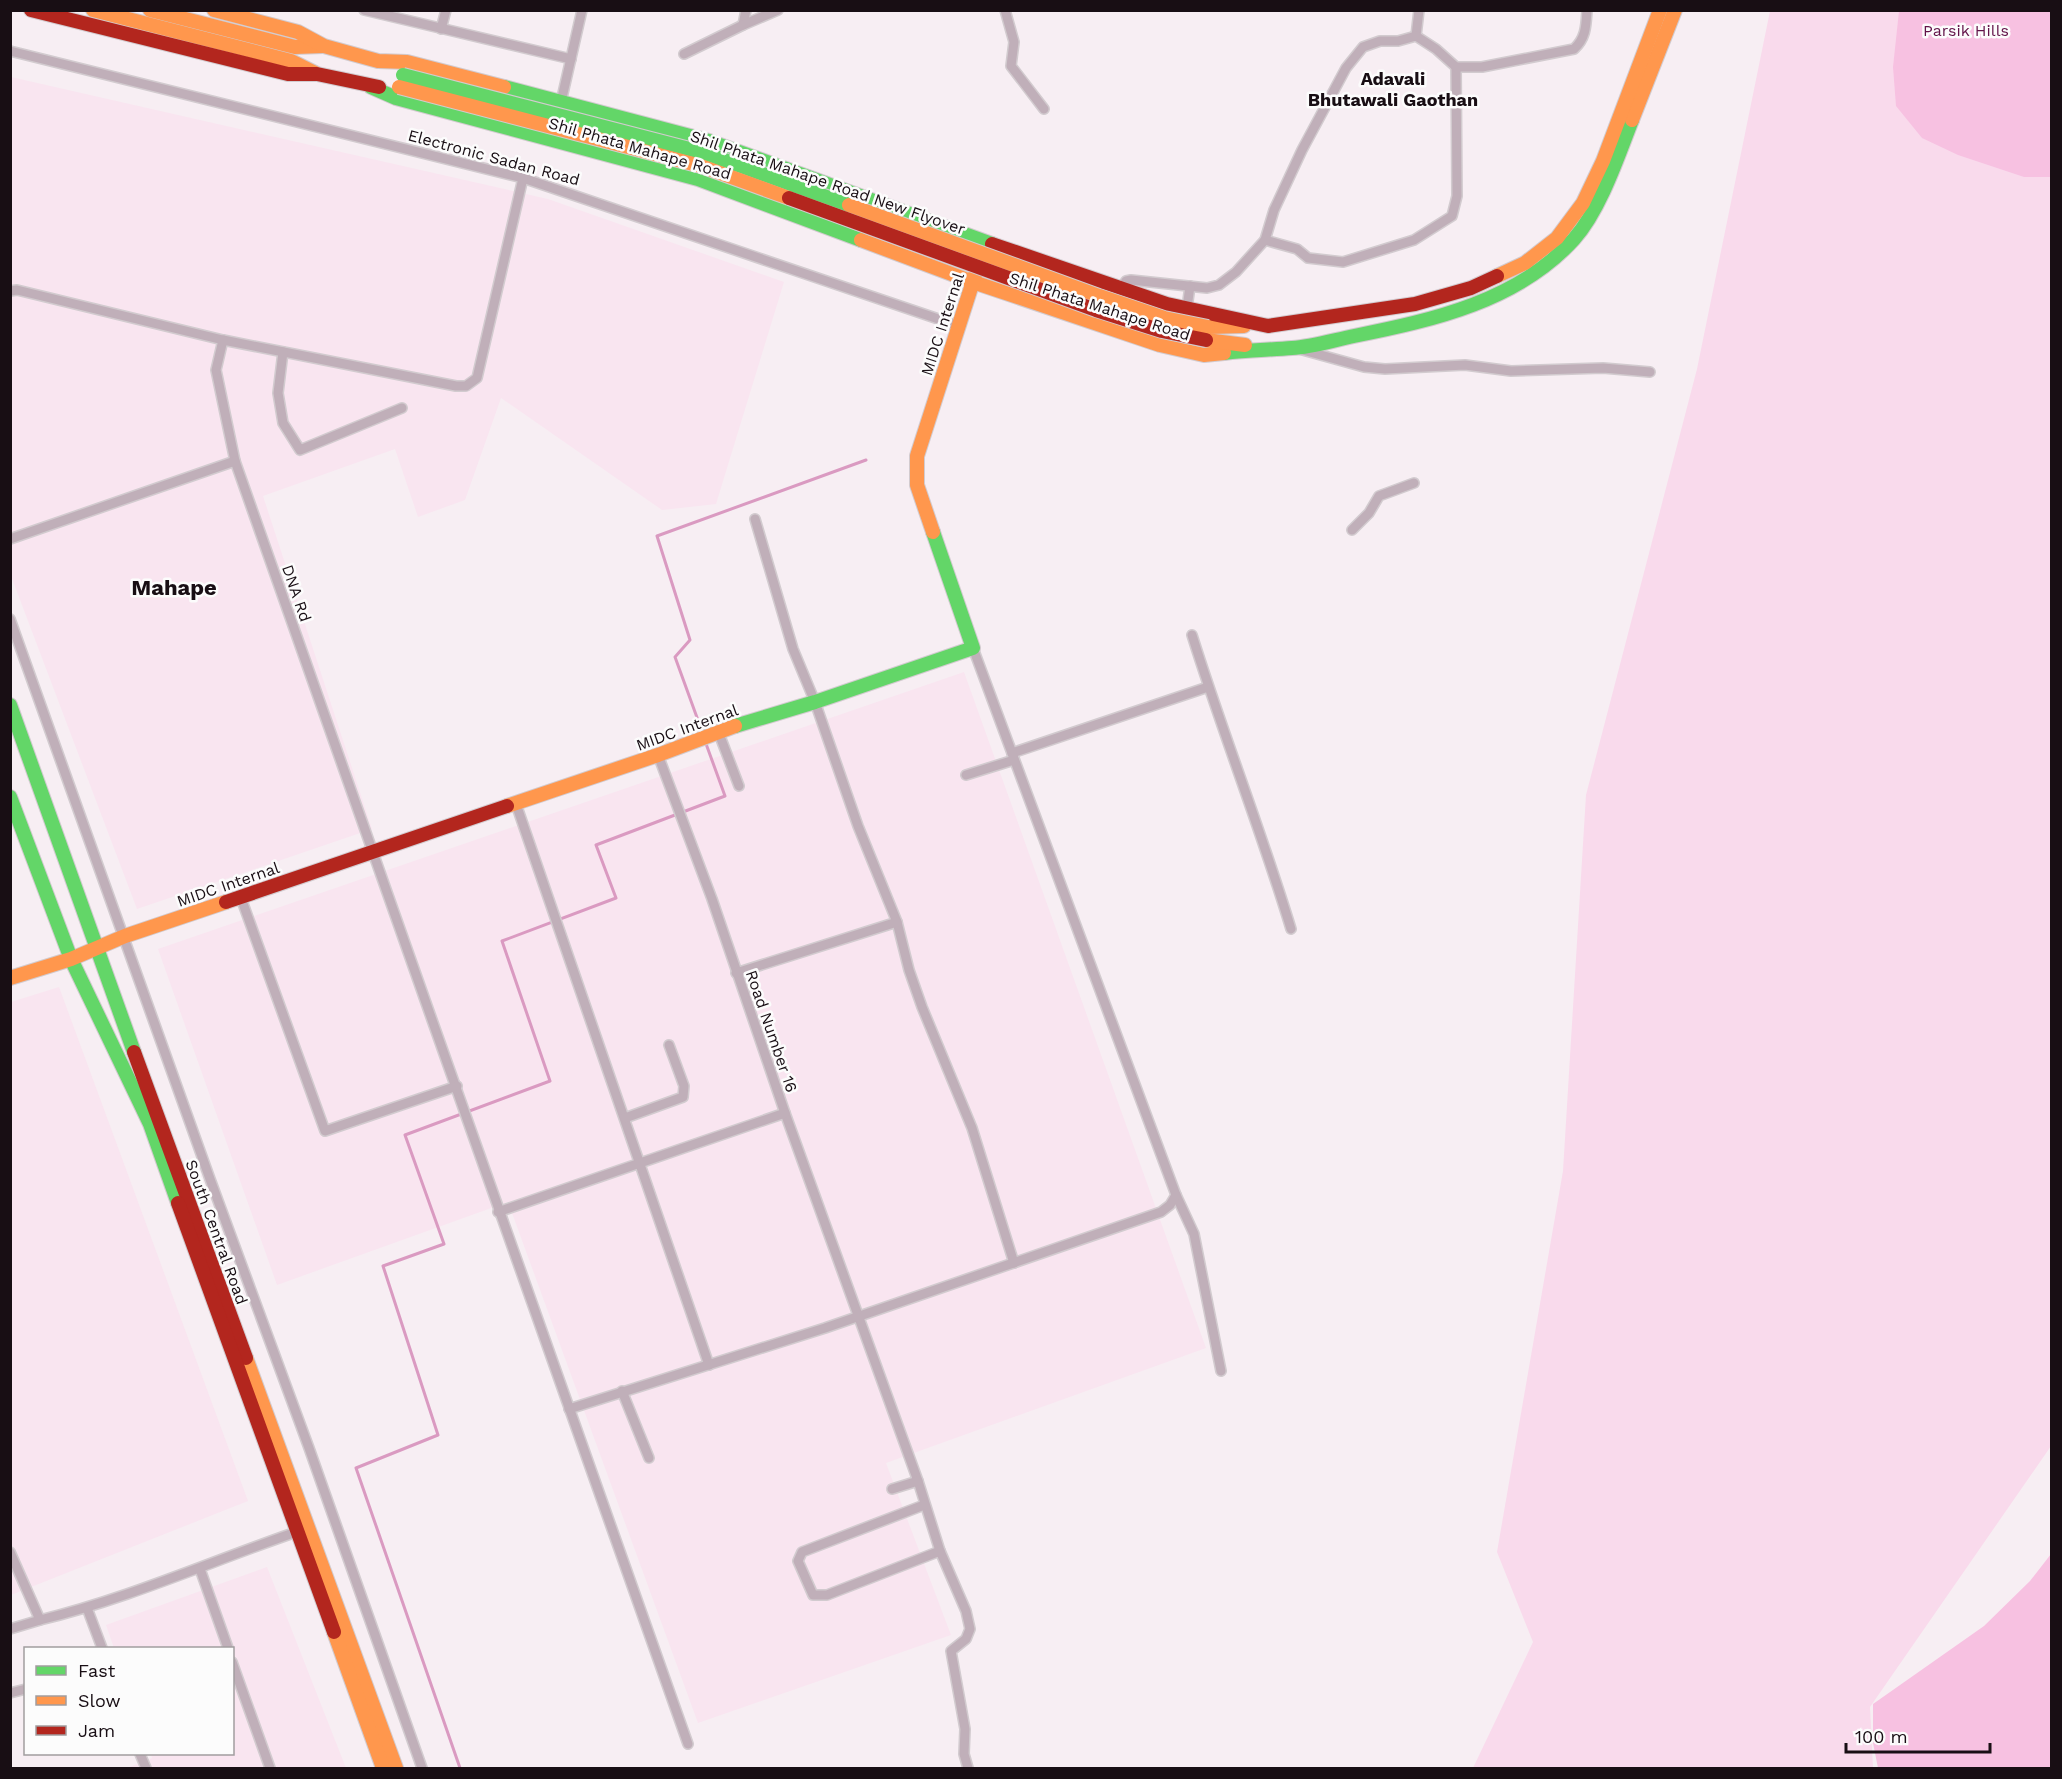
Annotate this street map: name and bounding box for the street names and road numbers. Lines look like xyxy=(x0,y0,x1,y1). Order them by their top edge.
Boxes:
street label: Shil Phata Mahape Road xyxy=(546,113,733,184)
street label: Electronic Sadan Road xyxy=(406,125,582,190)
street label: Shil Phata Mahape Road New Flyover xyxy=(688,126,968,239)
street label: Shil Phata Mahape Road xyxy=(1007,268,1193,345)
street label: MIDC Internal xyxy=(917,270,968,378)
street label: DNA Rd xyxy=(278,562,315,624)
street label: MIDC Internal xyxy=(634,700,741,755)
street label: MIDC Internal xyxy=(174,858,282,911)
street label: Road Number 16 xyxy=(742,968,801,1095)
street label: South Central Road xyxy=(181,1157,252,1307)

